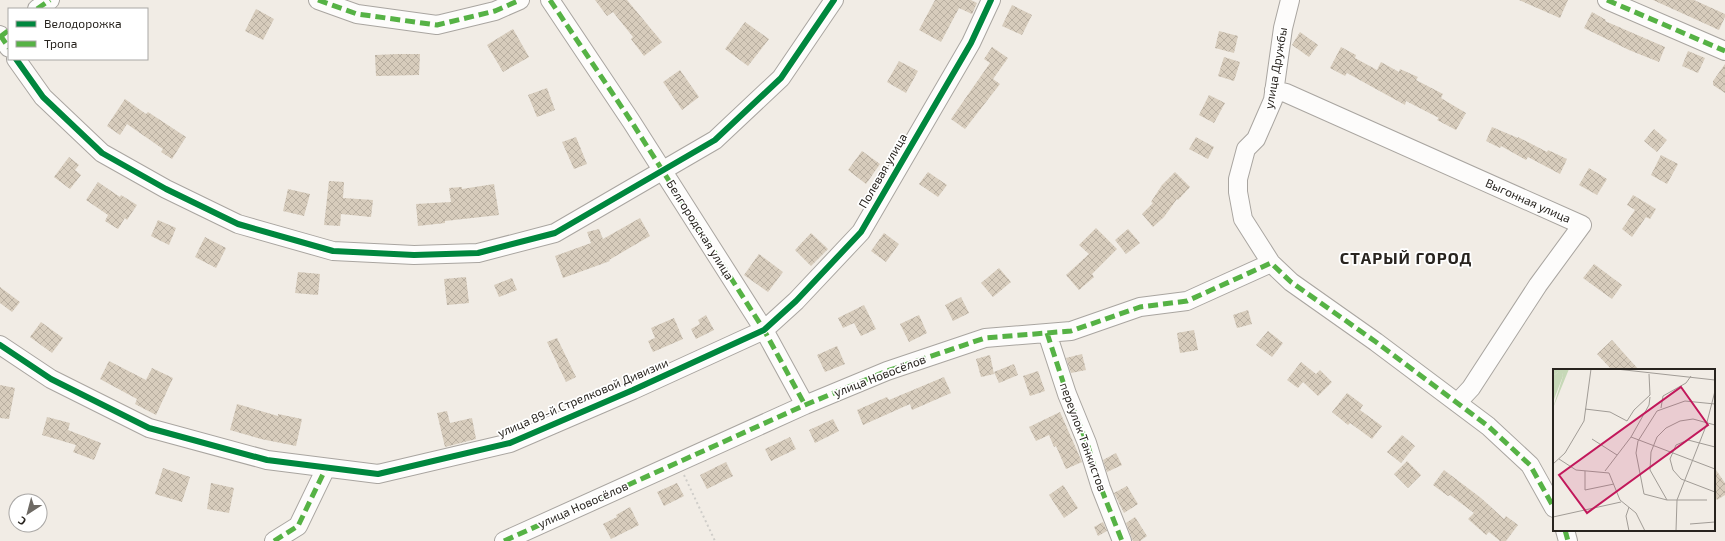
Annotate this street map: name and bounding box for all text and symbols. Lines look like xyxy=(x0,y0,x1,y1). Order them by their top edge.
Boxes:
legend xyxy=(8,8,148,60)
text: Велодорожка xyxy=(44,16,122,30)
street label: улица Дружбы xyxy=(1261,26,1290,110)
text: Тропа xyxy=(44,36,77,50)
street label: Полевая улица xyxy=(855,131,910,211)
street label: Выгонная улица xyxy=(1483,175,1573,226)
street label: Белгородская улица xyxy=(664,177,737,282)
district label: СТАРЫЙ ГОРОД xyxy=(1340,248,1472,267)
street label: улица Новосёлов xyxy=(832,351,928,400)
street label: улица 89-й Стрелковой Дивизии xyxy=(495,355,670,440)
inset map xyxy=(1553,369,1715,531)
street label: переулок Танкистов xyxy=(1057,380,1110,493)
street label: улица Новосёлов xyxy=(535,478,630,531)
north arrow xyxy=(8,493,48,533)
text: С xyxy=(15,514,28,529)

